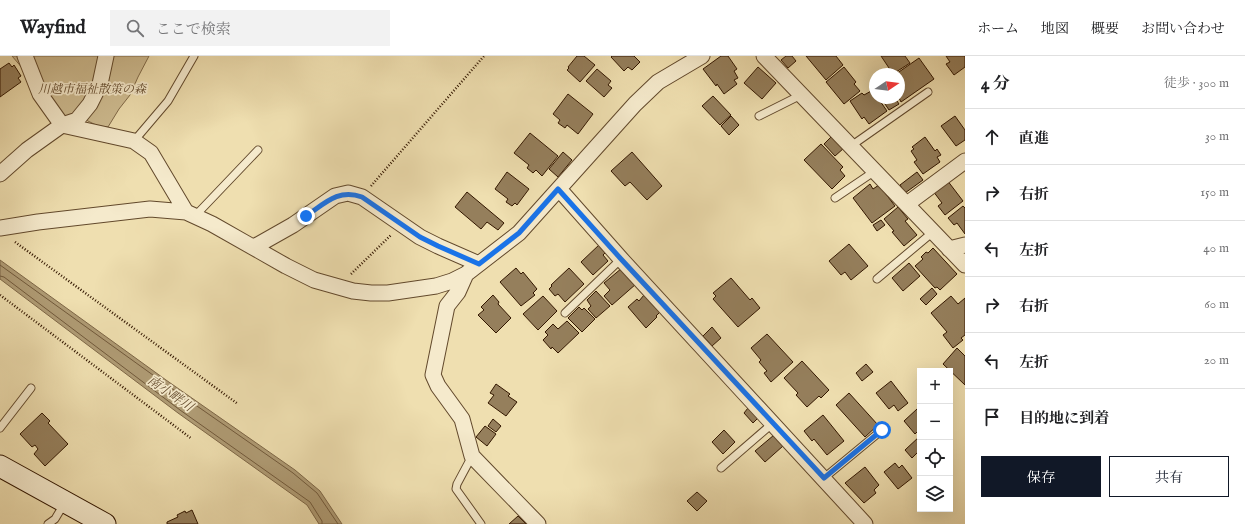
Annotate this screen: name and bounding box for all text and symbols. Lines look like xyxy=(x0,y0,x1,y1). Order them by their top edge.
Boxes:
search box xyxy=(110,10,390,46)
text: Wayfind xyxy=(20,16,86,40)
icon: search xyxy=(124,17,146,39)
text: ここで検索 xyxy=(156,20,231,39)
text: ホーム xyxy=(977,20,1019,38)
text: 地図 xyxy=(1041,20,1069,38)
text: 概要 xyxy=(1091,20,1119,38)
text: お問い合わせ xyxy=(1141,20,1225,38)
north arrow xyxy=(869,68,905,104)
text: 4 分 xyxy=(981,74,1010,95)
text: 徒歩 · 300 m xyxy=(1164,75,1229,92)
park label: 川越市福祉散策の森 xyxy=(38,82,148,97)
icon: ahead xyxy=(981,126,1003,148)
text: 30 m xyxy=(1205,128,1229,145)
text: 直進 xyxy=(1019,129,1049,148)
icon: right xyxy=(981,182,1003,204)
text: 150 m xyxy=(1200,184,1229,201)
text: 右折 xyxy=(1019,185,1049,204)
route end xyxy=(297,207,315,225)
icon: left xyxy=(981,238,1003,260)
text: 40 m xyxy=(1203,240,1229,257)
text: 左折 xyxy=(1019,241,1049,260)
icon: right xyxy=(981,294,1003,316)
text: 60 m xyxy=(1204,296,1229,313)
text: 右折 xyxy=(1019,297,1049,316)
icon: left xyxy=(981,350,1003,372)
text: 20 m xyxy=(1204,352,1229,369)
text: 左折 xyxy=(1019,353,1049,372)
map controls xyxy=(917,368,953,512)
button: + xyxy=(917,368,953,404)
water label: 南小畔川 xyxy=(144,372,198,417)
button: − xyxy=(917,404,953,440)
icon: arrive xyxy=(981,406,1003,428)
text: 目的地に到着 xyxy=(1019,409,1109,428)
route start xyxy=(873,421,891,439)
button: locate xyxy=(917,440,953,476)
button: 保存 xyxy=(981,456,1101,497)
button: 共有 xyxy=(1109,456,1229,497)
button: layers xyxy=(917,476,953,512)

